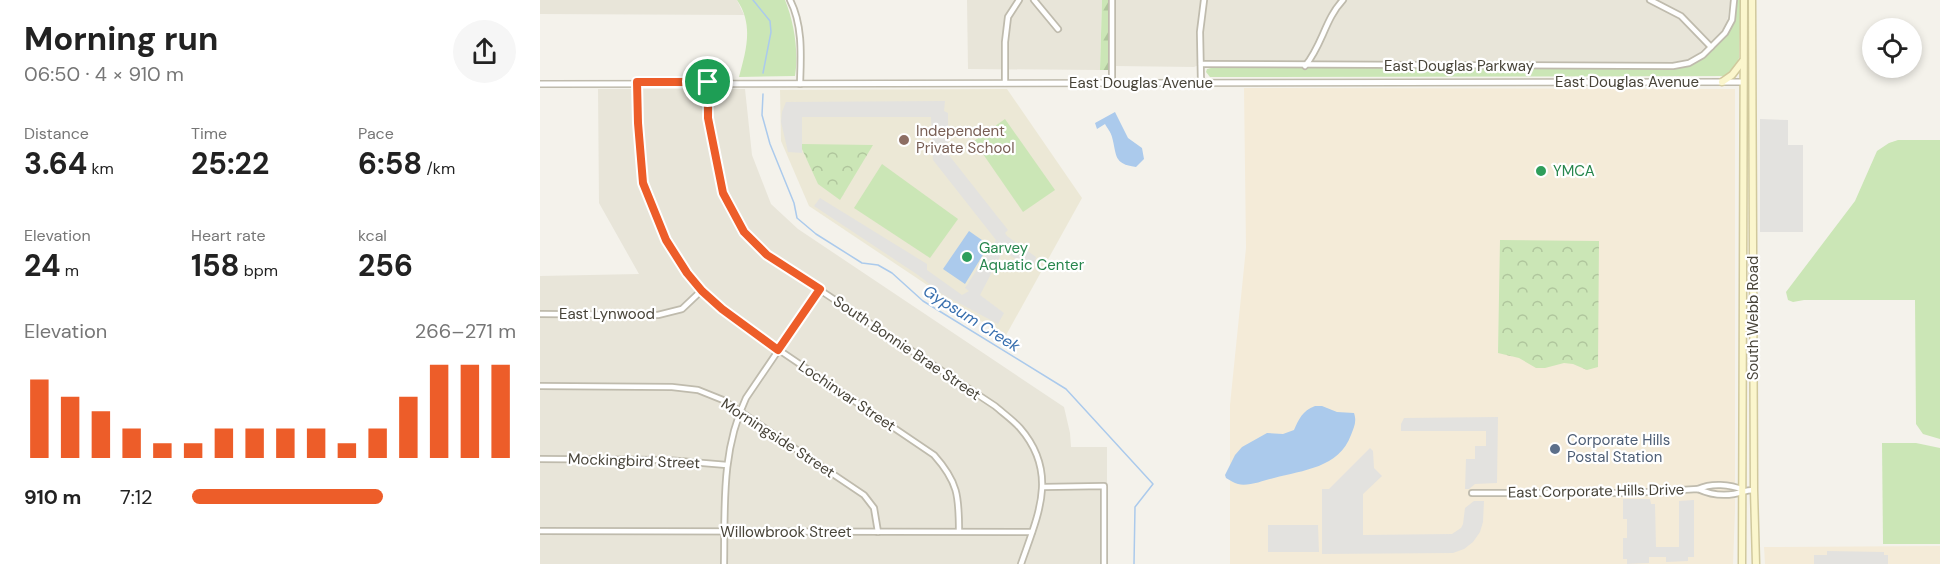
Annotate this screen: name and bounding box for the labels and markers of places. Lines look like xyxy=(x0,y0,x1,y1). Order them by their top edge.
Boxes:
pin xyxy=(682,56,733,107)
place label: Independent Private School xyxy=(916,121,1015,158)
marker: Independent Private School xyxy=(897,133,911,147)
place label: YMCA xyxy=(1553,161,1595,181)
marker: YMCA xyxy=(1534,164,1548,178)
place label: Garvey Aquatic Center xyxy=(979,238,1085,275)
marker: Garvey Aquatic Center xyxy=(960,250,974,264)
place label: Corporate Hills Postal Station xyxy=(1567,430,1670,467)
marker: Corporate Hills Postal Station xyxy=(1548,442,1562,456)

